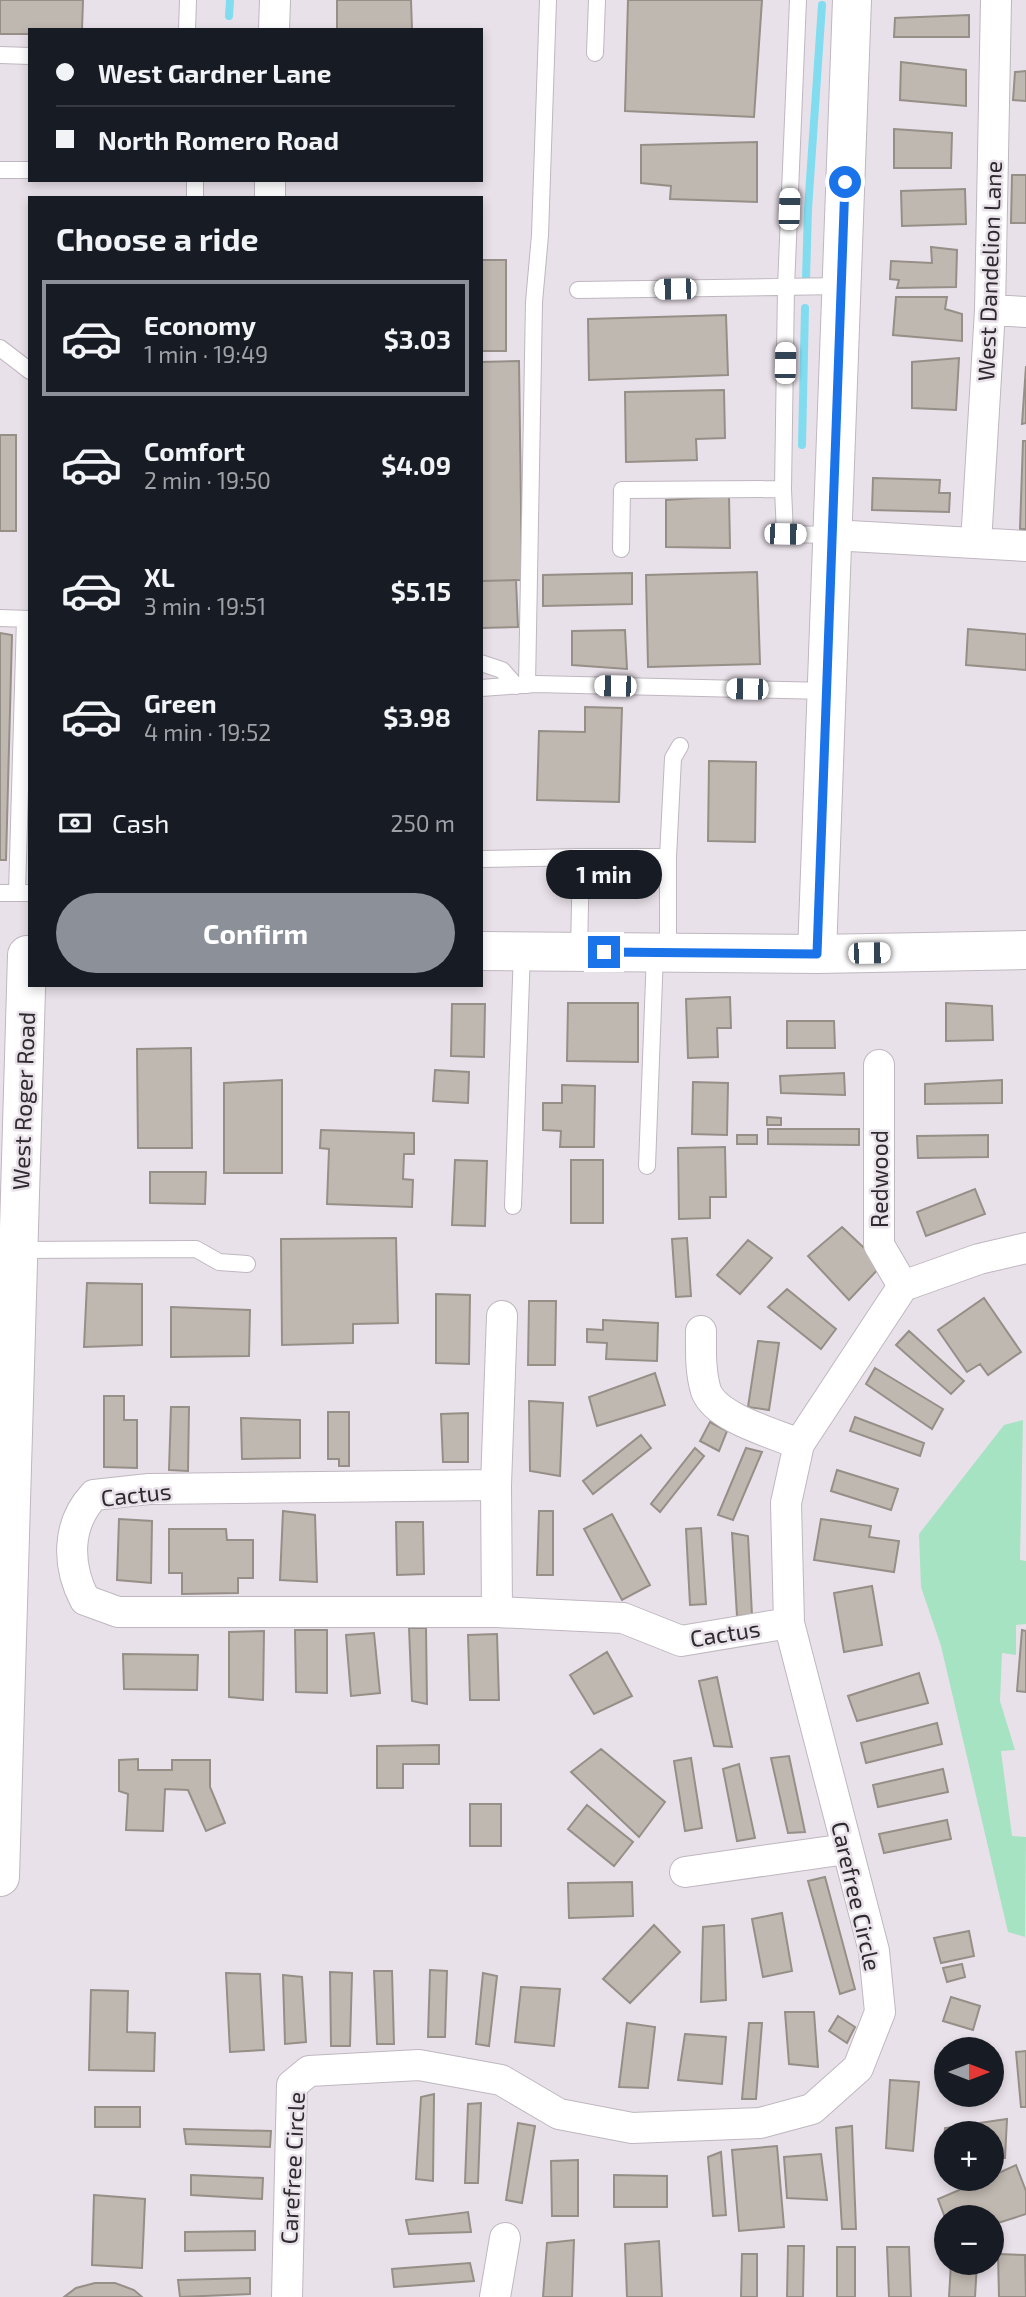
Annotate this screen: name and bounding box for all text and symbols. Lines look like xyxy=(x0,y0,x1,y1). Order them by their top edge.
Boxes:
text: West Gardner Lane xyxy=(98,57,331,88)
text: North Romero Road xyxy=(98,124,339,155)
street label: West Dandelion Lane xyxy=(971,160,1007,382)
route start xyxy=(829,166,861,198)
car xyxy=(778,188,801,230)
text: Choose a ride xyxy=(56,219,259,257)
car xyxy=(654,278,697,300)
icon: car xyxy=(60,307,123,370)
text: Economy xyxy=(144,309,256,340)
text: $3.03 xyxy=(384,323,451,354)
text: 1 min · 19:49 xyxy=(144,340,268,368)
car xyxy=(775,342,796,384)
icon: car xyxy=(60,433,123,496)
text: Comfort xyxy=(144,435,245,466)
text: $4.09 xyxy=(381,449,451,480)
text: 2 min · 19:50 xyxy=(144,466,271,494)
car xyxy=(764,523,807,545)
icon: car xyxy=(60,559,123,622)
text: XL xyxy=(144,561,175,592)
text: $5.15 xyxy=(391,575,451,606)
text: 3 min · 19:51 xyxy=(144,592,266,620)
car xyxy=(594,675,637,697)
car xyxy=(726,678,769,700)
icon: car xyxy=(60,685,123,748)
text: Green xyxy=(144,687,217,718)
text: $3.98 xyxy=(383,701,451,732)
text: 4 min · 19:52 xyxy=(144,718,271,746)
icon: cash xyxy=(56,804,94,842)
text: Cash xyxy=(112,807,169,838)
text: 250 m xyxy=(391,809,455,837)
callout: 1 min xyxy=(546,850,662,900)
text: 1 min xyxy=(576,860,632,888)
button: Confirm xyxy=(56,893,455,973)
route end xyxy=(588,936,620,968)
car xyxy=(848,942,891,964)
street label: West Roger Road xyxy=(6,1011,40,1191)
street label: Redwood xyxy=(865,1130,893,1228)
street label: Cactus xyxy=(99,1476,173,1512)
street label: Cactus xyxy=(688,1614,762,1652)
street label: Carefree Circle xyxy=(826,1818,888,1974)
north arrow xyxy=(934,2037,1004,2107)
map controls xyxy=(934,2037,1004,2275)
street label: Carefree Circle xyxy=(274,2091,310,2245)
button: + xyxy=(934,2121,1004,2191)
button: − xyxy=(934,2205,1004,2275)

